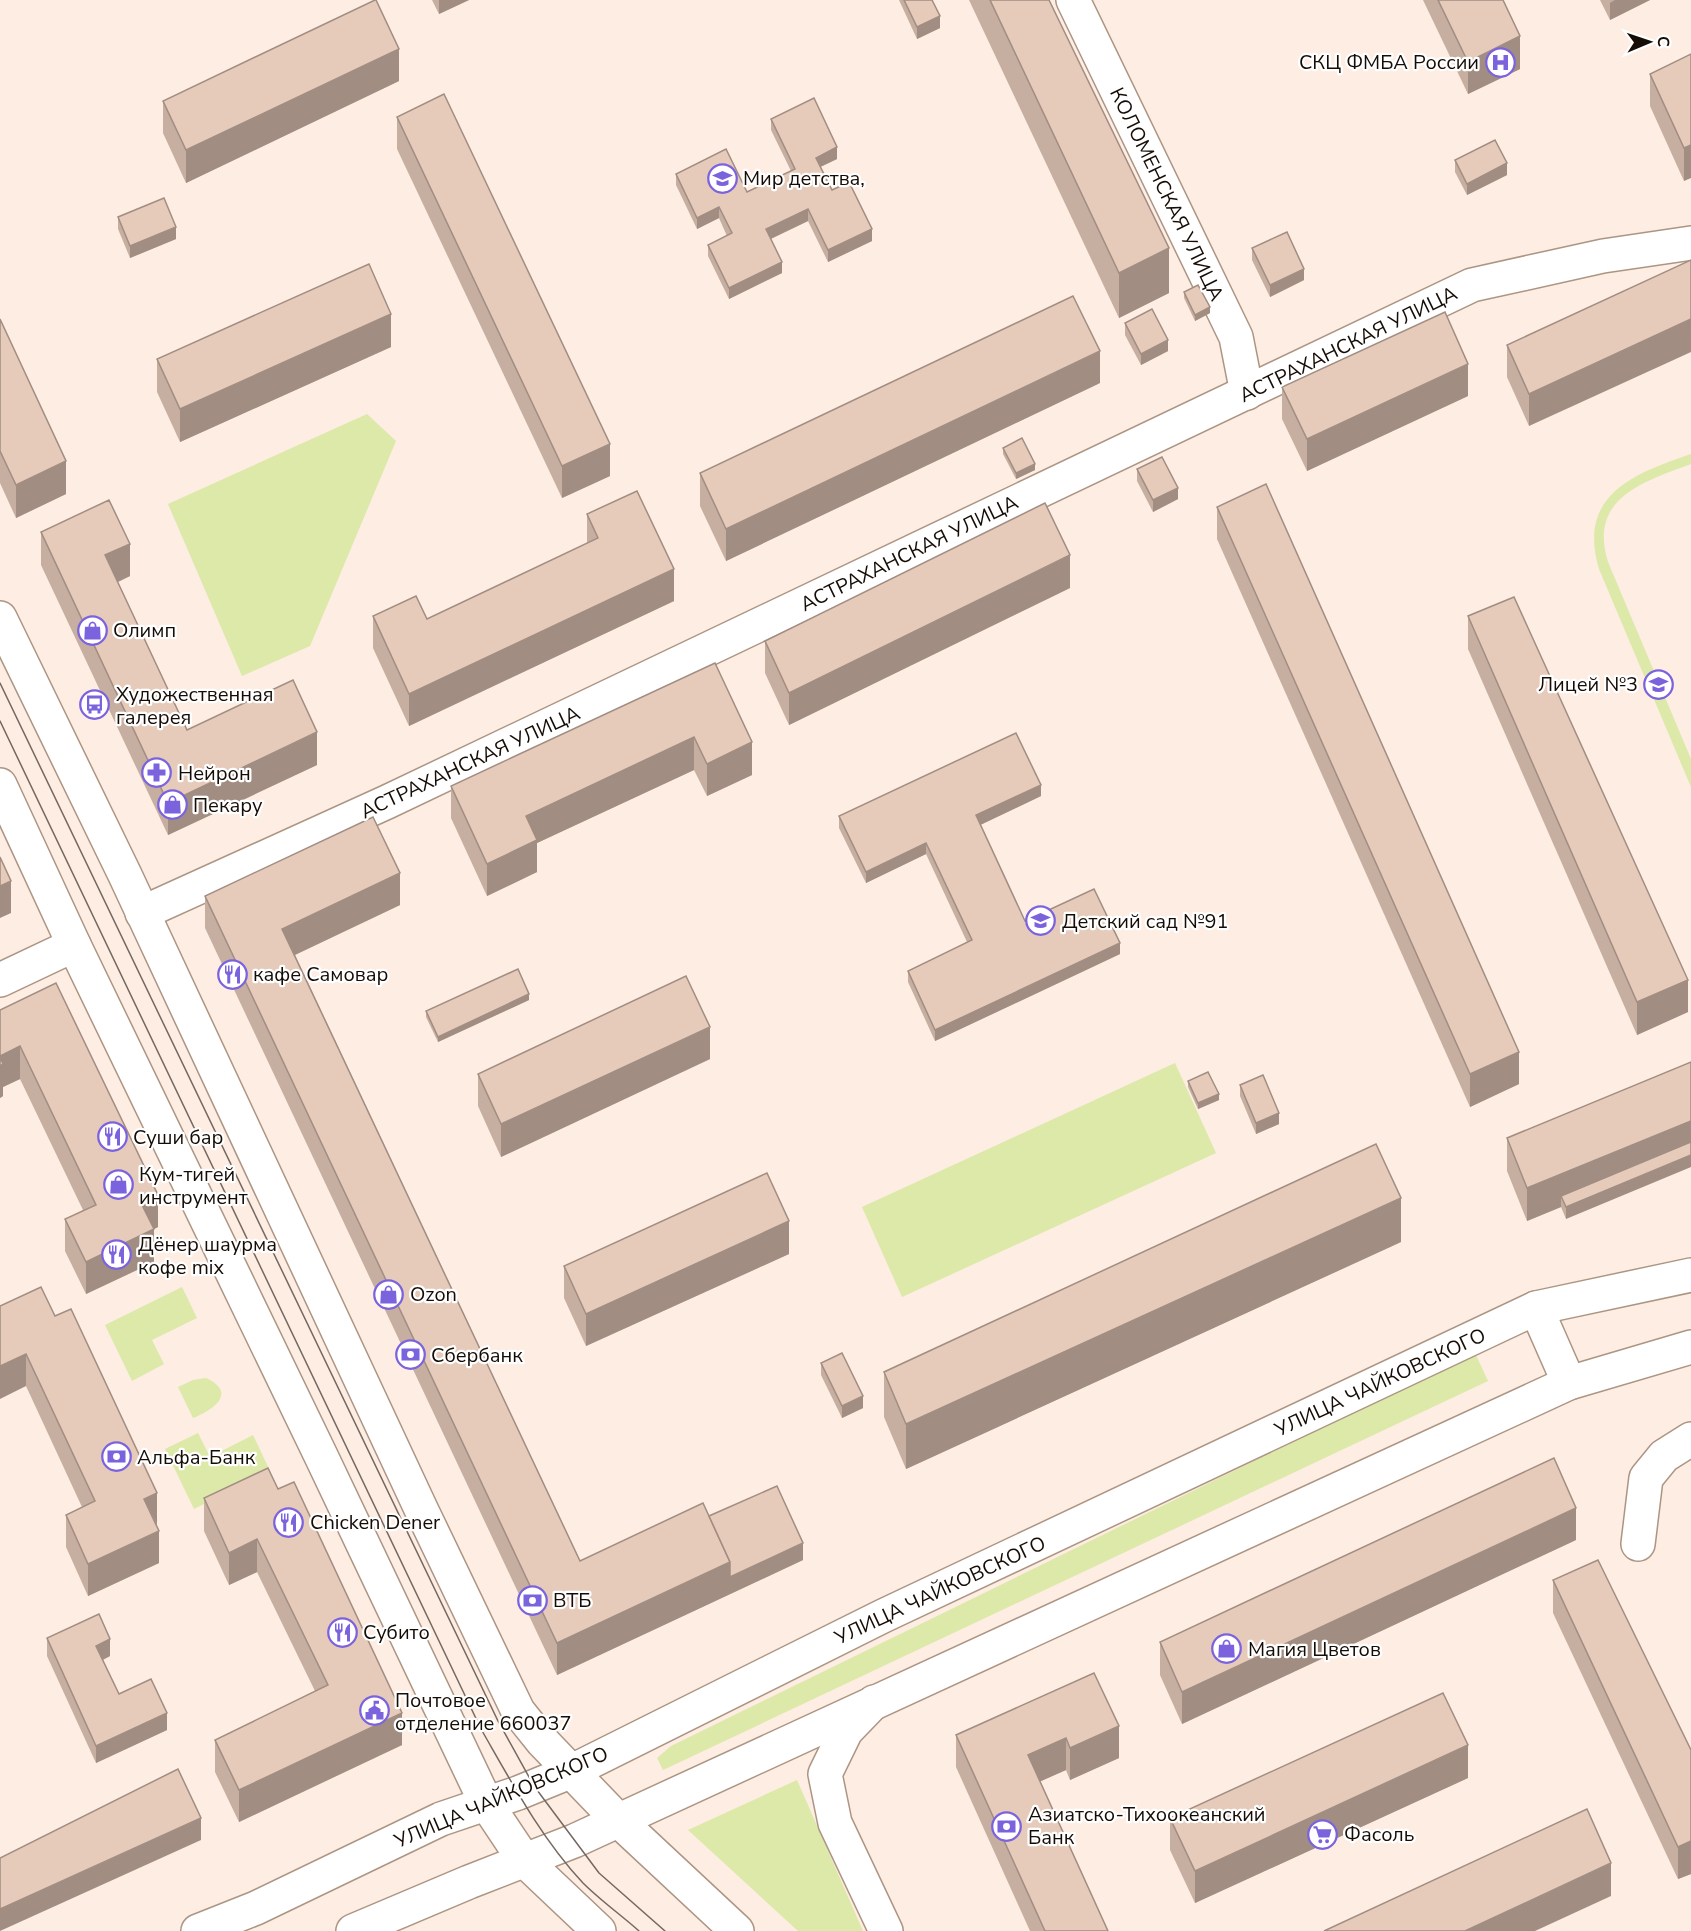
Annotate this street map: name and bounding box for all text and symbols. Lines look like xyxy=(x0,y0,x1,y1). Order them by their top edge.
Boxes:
north arrow xyxy=(1619,12,1679,72)
text: С xyxy=(1652,36,1674,47)
hospital icon: СКЦ ФМБА России xyxy=(1484,46,1516,78)
place label: СКЦ ФМБА России xyxy=(1299,49,1479,76)
street label: КОЛОМЕНСКАЯ УЛИЦА xyxy=(1103,83,1230,306)
school or university icon: Мир детства, xyxy=(706,162,738,194)
place label: Мир детства, xyxy=(743,165,865,192)
street label: АСТРАХАНСКАЯ УЛИЦА xyxy=(1235,280,1462,409)
street label: АСТРАХАНСКАЯ УЛИЦА xyxy=(796,489,1023,618)
shop icon: Олимп xyxy=(76,614,108,646)
place label: Олимп xyxy=(113,617,176,644)
school or university icon: Лицей №3 xyxy=(1643,668,1675,700)
place label: Лицей №3 xyxy=(1538,671,1638,698)
place label: Художественная галерея xyxy=(116,681,274,731)
bus stop icon: Художественная галерея xyxy=(79,689,111,721)
street label: АСТРАХАНСКАЯ УЛИЦА xyxy=(356,699,585,825)
pharmacy icon: Нейрон xyxy=(141,757,173,789)
place label: Нейрон xyxy=(178,760,251,787)
shop icon: Пекару xyxy=(156,789,188,821)
place label: Пекару xyxy=(193,792,263,819)
school or university icon: Детский сад №91 xyxy=(1025,905,1057,937)
place label: Детский сад №91 xyxy=(1062,908,1229,935)
restaurant icon: кафе Самовар xyxy=(216,958,248,990)
place label: кафе Самовар xyxy=(253,961,388,988)
restaurant icon: Суши бар xyxy=(96,1121,128,1153)
place label: Суши бар xyxy=(133,1124,223,1151)
place label: Кум-тигей инструмент xyxy=(139,1161,248,1211)
shop icon: Кум-тигей инструмент xyxy=(102,1169,134,1201)
place label: Дёнер шаурма кофе mix xyxy=(138,1231,277,1281)
restaurant icon: Дёнер шаурма кофе mix xyxy=(101,1239,133,1271)
shop icon: Ozon xyxy=(373,1278,405,1310)
place label: Ozon xyxy=(410,1281,457,1308)
street label: УЛИЦА ЧАЙКОВСКОГО xyxy=(1269,1322,1490,1444)
bank icon: Сбербанк xyxy=(394,1339,426,1371)
place label: Сбербанк xyxy=(431,1342,523,1369)
bank icon: Альфа-Банк xyxy=(100,1441,132,1473)
place label: Альфа-Банк xyxy=(137,1444,256,1471)
restaurant icon: Chicken Dener xyxy=(273,1506,305,1538)
place label: Chicken Dener xyxy=(310,1509,440,1536)
street label: УЛИЦА ЧАЙКОВСКОГО xyxy=(829,1530,1050,1652)
bank icon: ВТБ xyxy=(516,1584,548,1616)
place label: ВТБ xyxy=(553,1587,592,1614)
restaurant icon: Субито xyxy=(326,1616,358,1648)
place label: Субито xyxy=(363,1619,430,1646)
shop icon: Магия Цветов xyxy=(1211,1633,1243,1665)
place label: Магия Цветов xyxy=(1248,1636,1381,1663)
place label: Почтовое отделение 660037 xyxy=(395,1687,572,1737)
public building icon: Почтовое отделение 660037 xyxy=(358,1695,390,1727)
street label: УЛИЦА ЧАЙКОВСКОГО xyxy=(389,1740,612,1855)
place label: Азиатско-Тихоокеанский Банк xyxy=(1028,1801,1266,1851)
bank icon: Азиатско-Тихоокеанский Банк xyxy=(991,1810,1023,1842)
supermarket icon: Фасоль xyxy=(1307,1818,1339,1850)
place label: Фасоль xyxy=(1344,1821,1414,1848)

